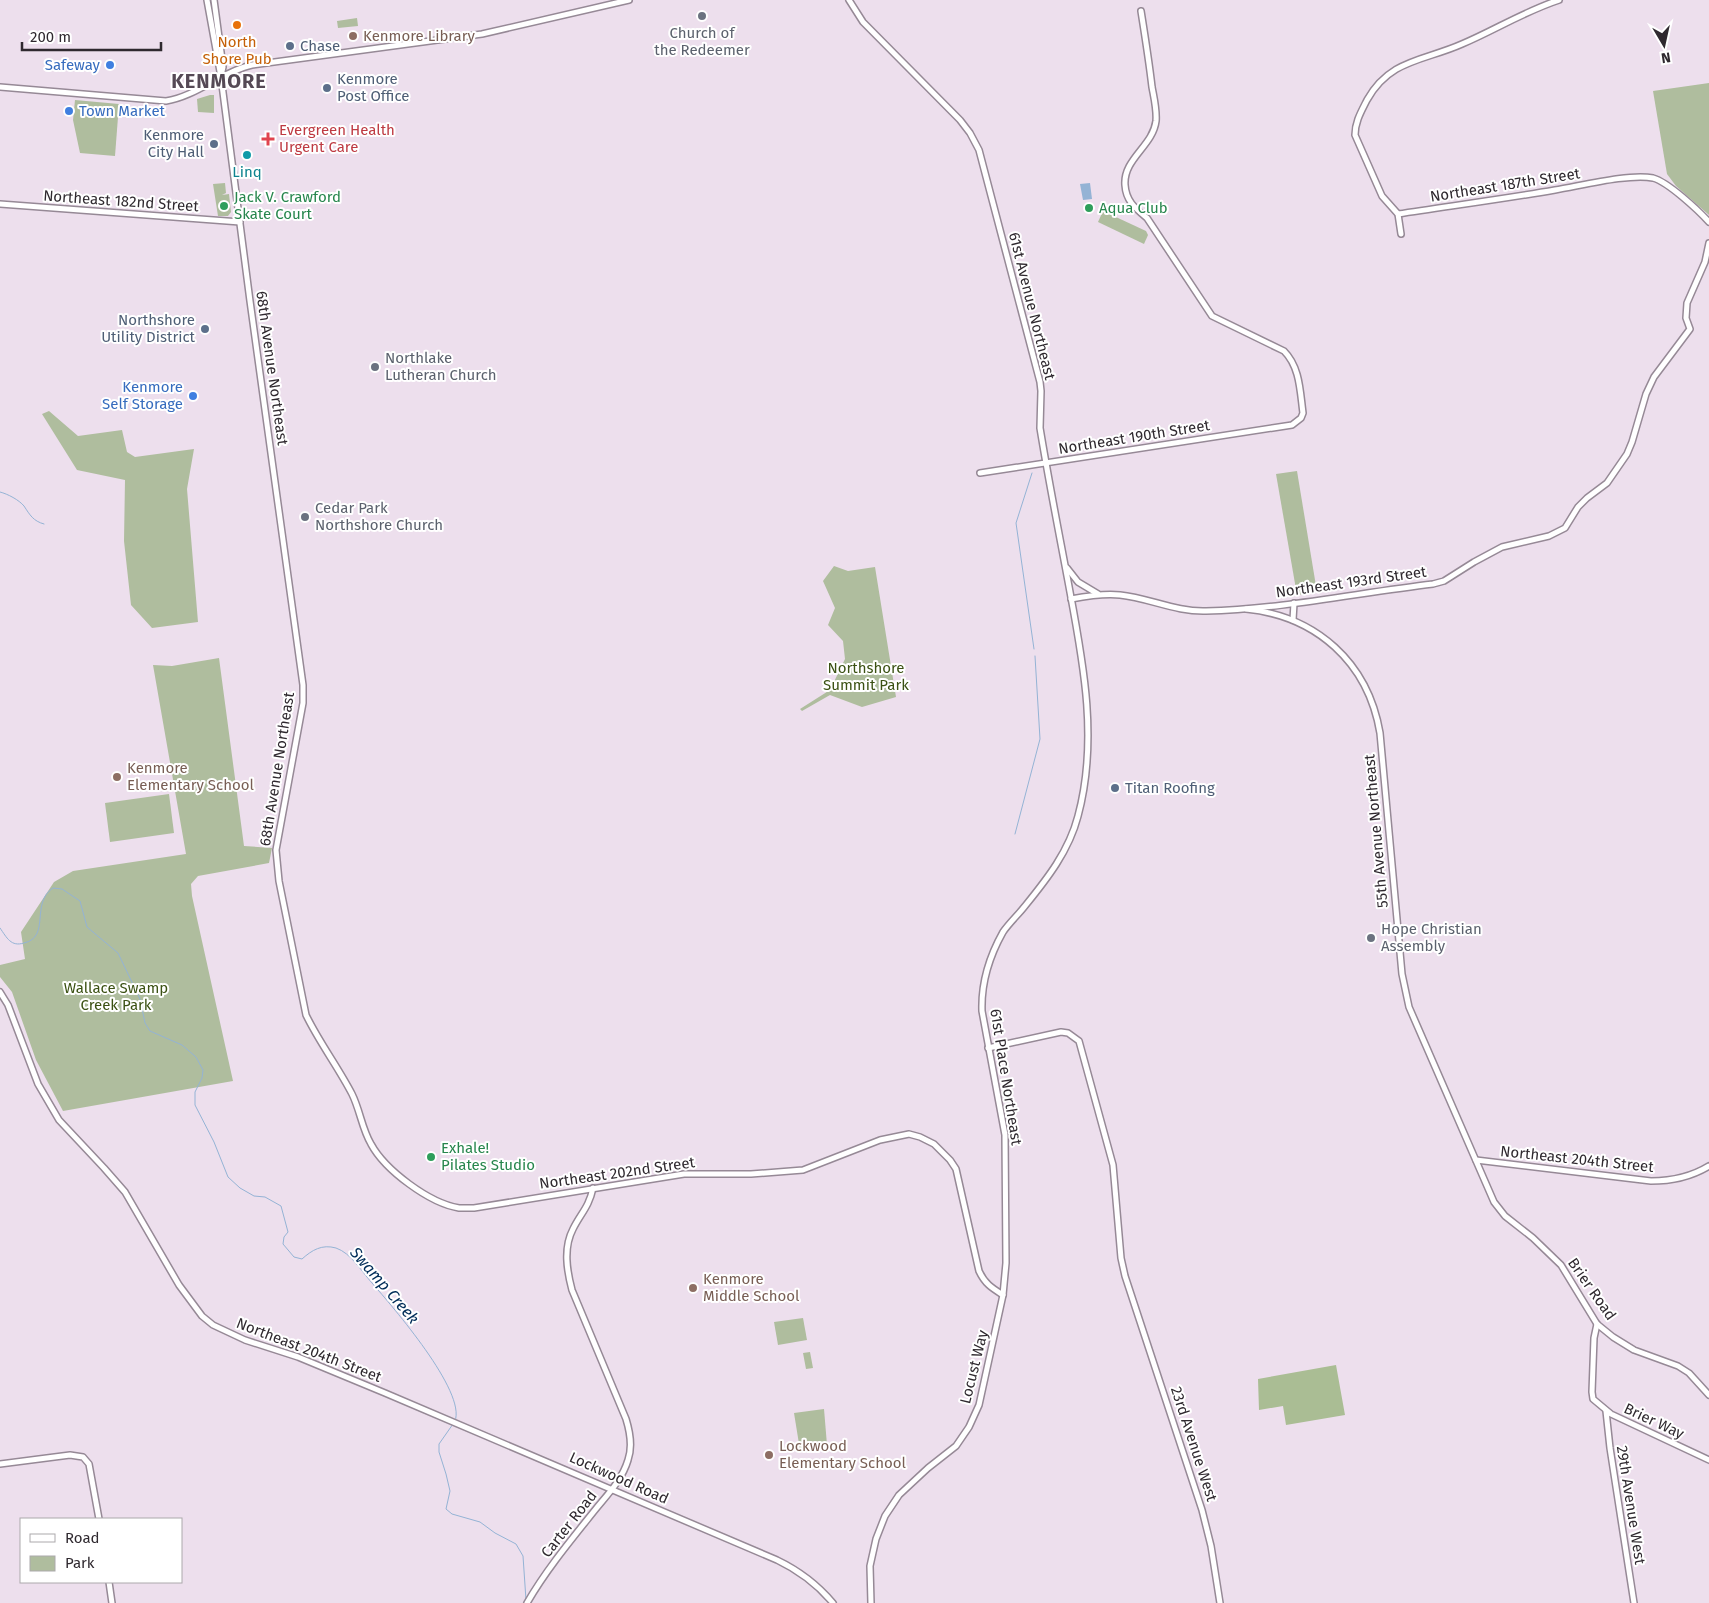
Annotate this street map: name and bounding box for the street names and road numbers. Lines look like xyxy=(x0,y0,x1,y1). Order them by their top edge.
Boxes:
street label: Northeast 187th Street xyxy=(1429,164,1582,206)
street label: Northeast 182nd Street xyxy=(43,187,200,215)
street label: 61st Avenue Northeast xyxy=(1005,230,1059,382)
street label: 68th Avenue Northeast xyxy=(252,290,292,447)
street label: Northeast 190th Street xyxy=(1057,416,1212,458)
street label: Northeast 193rd Street xyxy=(1275,562,1428,601)
street label: 68th Avenue Northeast xyxy=(256,690,298,847)
street label: 55th Avenue Northeast xyxy=(1360,753,1392,909)
street label: 61st Place Northeast xyxy=(986,1008,1026,1147)
street label: Northeast 204th Street xyxy=(1499,1142,1655,1176)
street label: Northeast 202nd Street xyxy=(538,1153,697,1193)
street label: Brier Road xyxy=(1564,1254,1620,1324)
street label: Northeast 204th Street xyxy=(234,1314,385,1386)
street label: Locust Way xyxy=(956,1328,992,1406)
street label: 23rd Avenue West xyxy=(1167,1384,1221,1504)
street label: Brier Way xyxy=(1621,1399,1688,1443)
street label: 29th Avenue West xyxy=(1613,1444,1649,1566)
street label: Lockwood Road xyxy=(567,1448,671,1508)
street label: Carter Road xyxy=(537,1487,601,1561)

